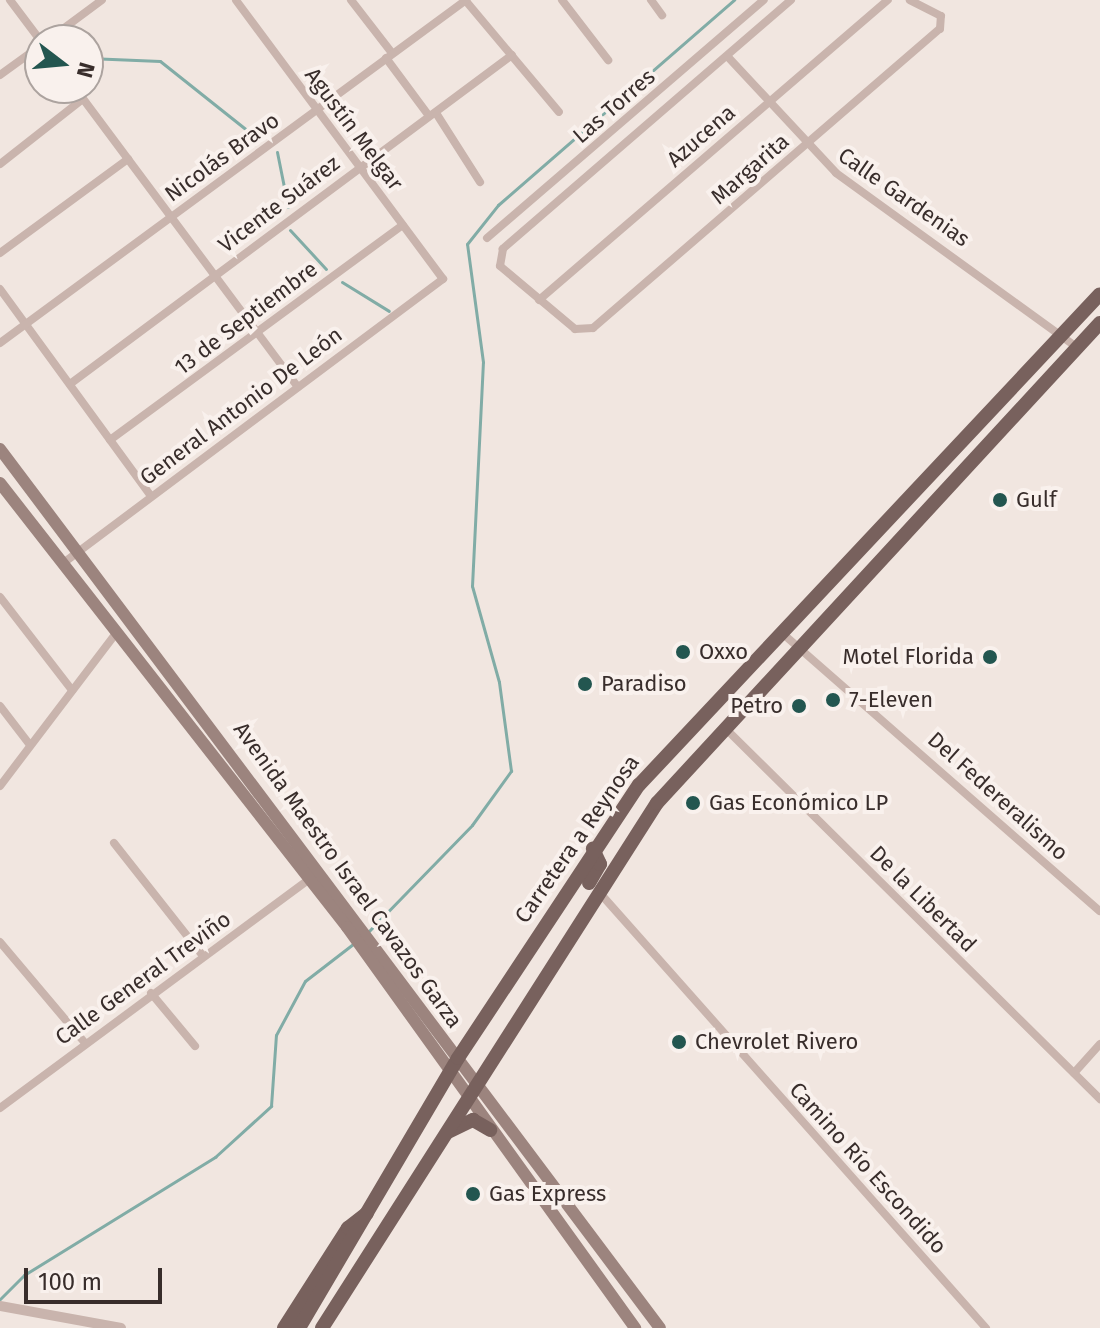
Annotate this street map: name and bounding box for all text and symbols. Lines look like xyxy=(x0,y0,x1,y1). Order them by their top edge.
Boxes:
north arrow xyxy=(24,24,104,104)
text: N xyxy=(71,59,101,81)
street label: Agustín Melgar xyxy=(299,62,409,196)
street label: Las Torres xyxy=(568,63,660,149)
street label: Azucena xyxy=(661,99,741,173)
street label: Nicolás Bravo xyxy=(160,107,284,207)
street label: Margarita xyxy=(706,128,794,210)
street label: Calle Gardenias xyxy=(833,142,975,252)
street label: Vicente Suárez xyxy=(213,150,345,258)
street label: 13 de Septiembre xyxy=(169,256,323,380)
street label: General Antonio De León xyxy=(135,321,347,491)
place label: Gulf xyxy=(1016,487,1057,513)
marker: Gulf xyxy=(991,491,1009,509)
place label: Oxxo xyxy=(699,639,748,665)
marker: Oxxo xyxy=(674,643,692,661)
place label: Motel Florida xyxy=(843,644,974,670)
marker: Motel Florida xyxy=(981,648,999,666)
place label: Paradiso xyxy=(601,671,687,697)
marker: Paradiso xyxy=(576,675,594,693)
place label: 7-Eleven xyxy=(849,687,933,713)
marker: 7-Eleven xyxy=(824,691,842,709)
place label: Petro xyxy=(730,693,783,719)
marker: Petro xyxy=(790,697,808,715)
street label: Avenida Maestro Israel Cavazos Garza xyxy=(228,717,468,1033)
street label: Del Federeralismo xyxy=(922,726,1074,866)
street label: Carretera a Reynosa xyxy=(509,750,645,928)
place label: Gas Económico LP xyxy=(709,790,888,816)
marker: Gas Económico LP xyxy=(684,794,702,812)
street label: De la Libertad xyxy=(864,840,982,958)
street label: Calle General Treviño xyxy=(50,906,236,1050)
place label: Chevrolet Rivero xyxy=(695,1029,858,1055)
marker: Chevrolet Rivero xyxy=(670,1033,688,1051)
street label: Camino Río Escondido xyxy=(784,1077,952,1259)
place label: Gas Express xyxy=(489,1181,606,1207)
marker: Gas Express xyxy=(464,1185,482,1203)
scale bar xyxy=(28,1252,166,1302)
text: 100 m xyxy=(38,1268,102,1296)

